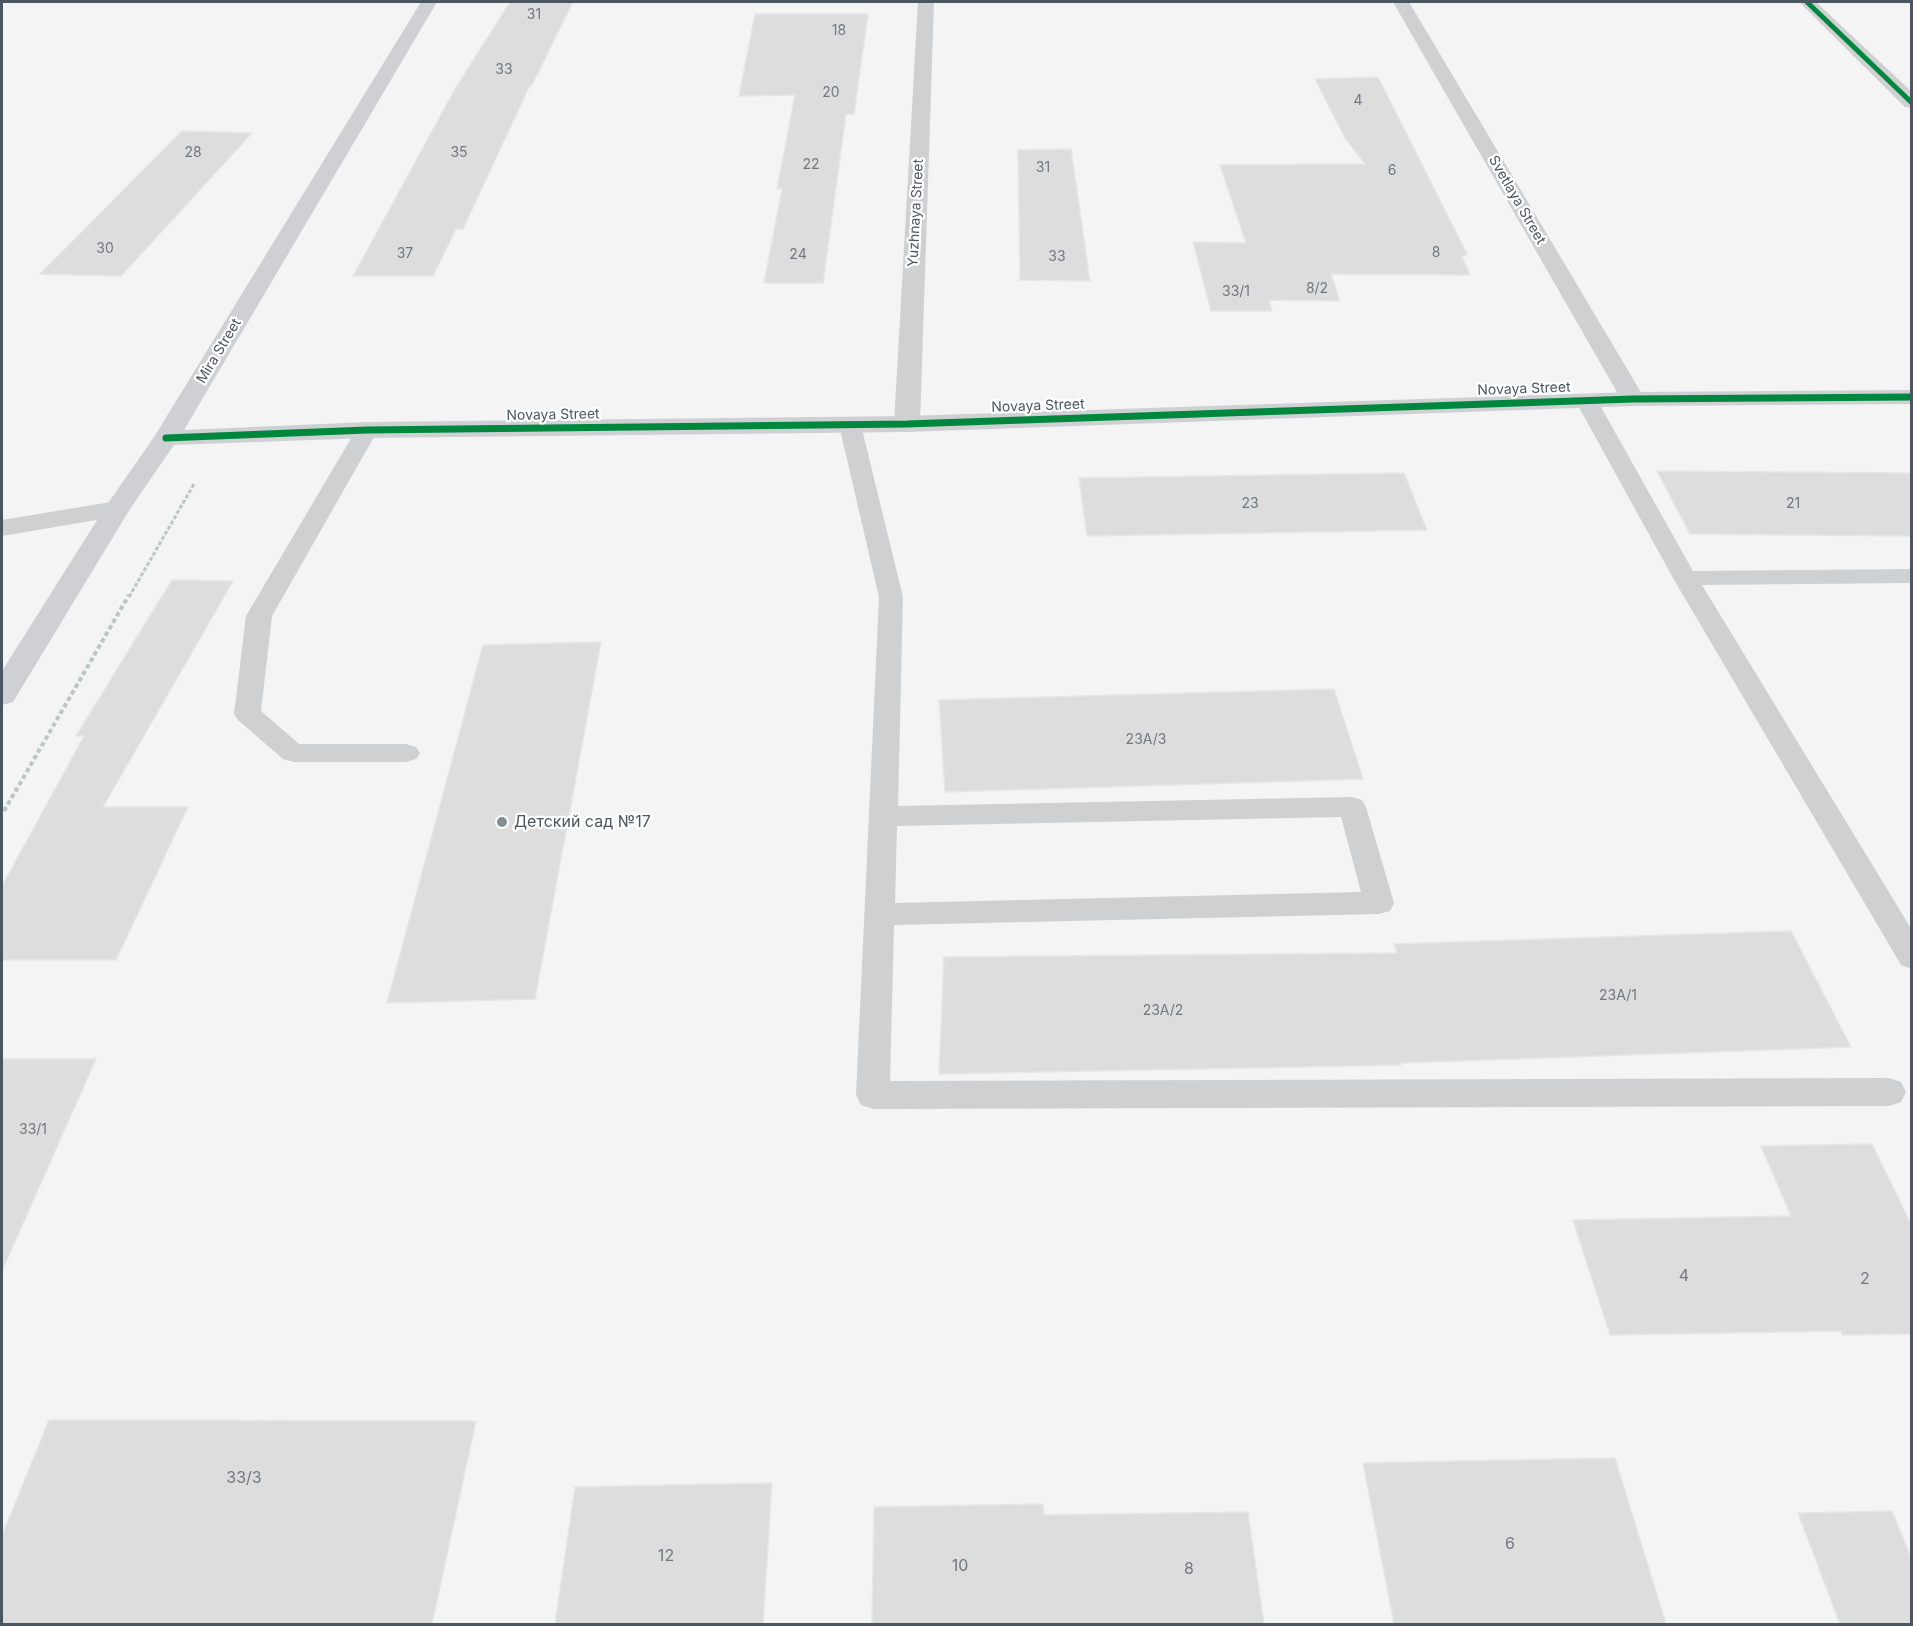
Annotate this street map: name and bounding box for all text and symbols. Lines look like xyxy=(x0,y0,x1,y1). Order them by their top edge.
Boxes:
house number: 31 xyxy=(527,7,541,23)
house number: 18 xyxy=(832,23,846,39)
house number: 33 xyxy=(495,62,513,78)
house number: 20 xyxy=(822,85,840,101)
house number: 4 xyxy=(1353,93,1363,109)
house number: 28 xyxy=(184,145,202,161)
house number: 35 xyxy=(450,145,468,161)
street label: Svetlaya Street xyxy=(1485,153,1549,247)
house number: 22 xyxy=(802,157,820,173)
street label: Yuzhnaya Street xyxy=(905,159,927,267)
house number: 31 xyxy=(1036,160,1050,176)
house number: 6 xyxy=(1388,163,1396,179)
house number: 30 xyxy=(96,241,114,257)
house number: 8 xyxy=(1432,245,1440,261)
house number: 37 xyxy=(397,246,413,262)
house number: 24 xyxy=(789,247,807,263)
house number: 33 xyxy=(1048,249,1066,265)
house number: 8/2 xyxy=(1306,281,1328,297)
house number: 33/1 xyxy=(1222,284,1250,300)
street label: Mira Street xyxy=(193,316,245,386)
street label: Novaya Street xyxy=(1477,379,1571,399)
street label: Novaya Street xyxy=(991,396,1085,416)
street label: Novaya Street xyxy=(506,406,600,424)
house number: 23 xyxy=(1241,496,1259,512)
house number: 21 xyxy=(1786,496,1800,512)
house number: 23А/3 xyxy=(1126,732,1166,748)
place label: Детский сад №17 xyxy=(514,812,651,832)
marker: Детский сад №17 xyxy=(495,815,509,829)
house number: 23А/1 xyxy=(1599,988,1637,1004)
house number: 23А/2 xyxy=(1143,1003,1183,1019)
house number: 33/1 xyxy=(19,1122,47,1138)
house number: 4 xyxy=(1679,1266,1689,1286)
house number: 2 xyxy=(1860,1269,1870,1289)
house number: 33/3 xyxy=(226,1468,262,1488)
house number: 6 xyxy=(1505,1534,1515,1554)
house number: 12 xyxy=(658,1546,674,1566)
house number: 10 xyxy=(952,1556,968,1576)
house number: 8 xyxy=(1184,1559,1194,1579)

